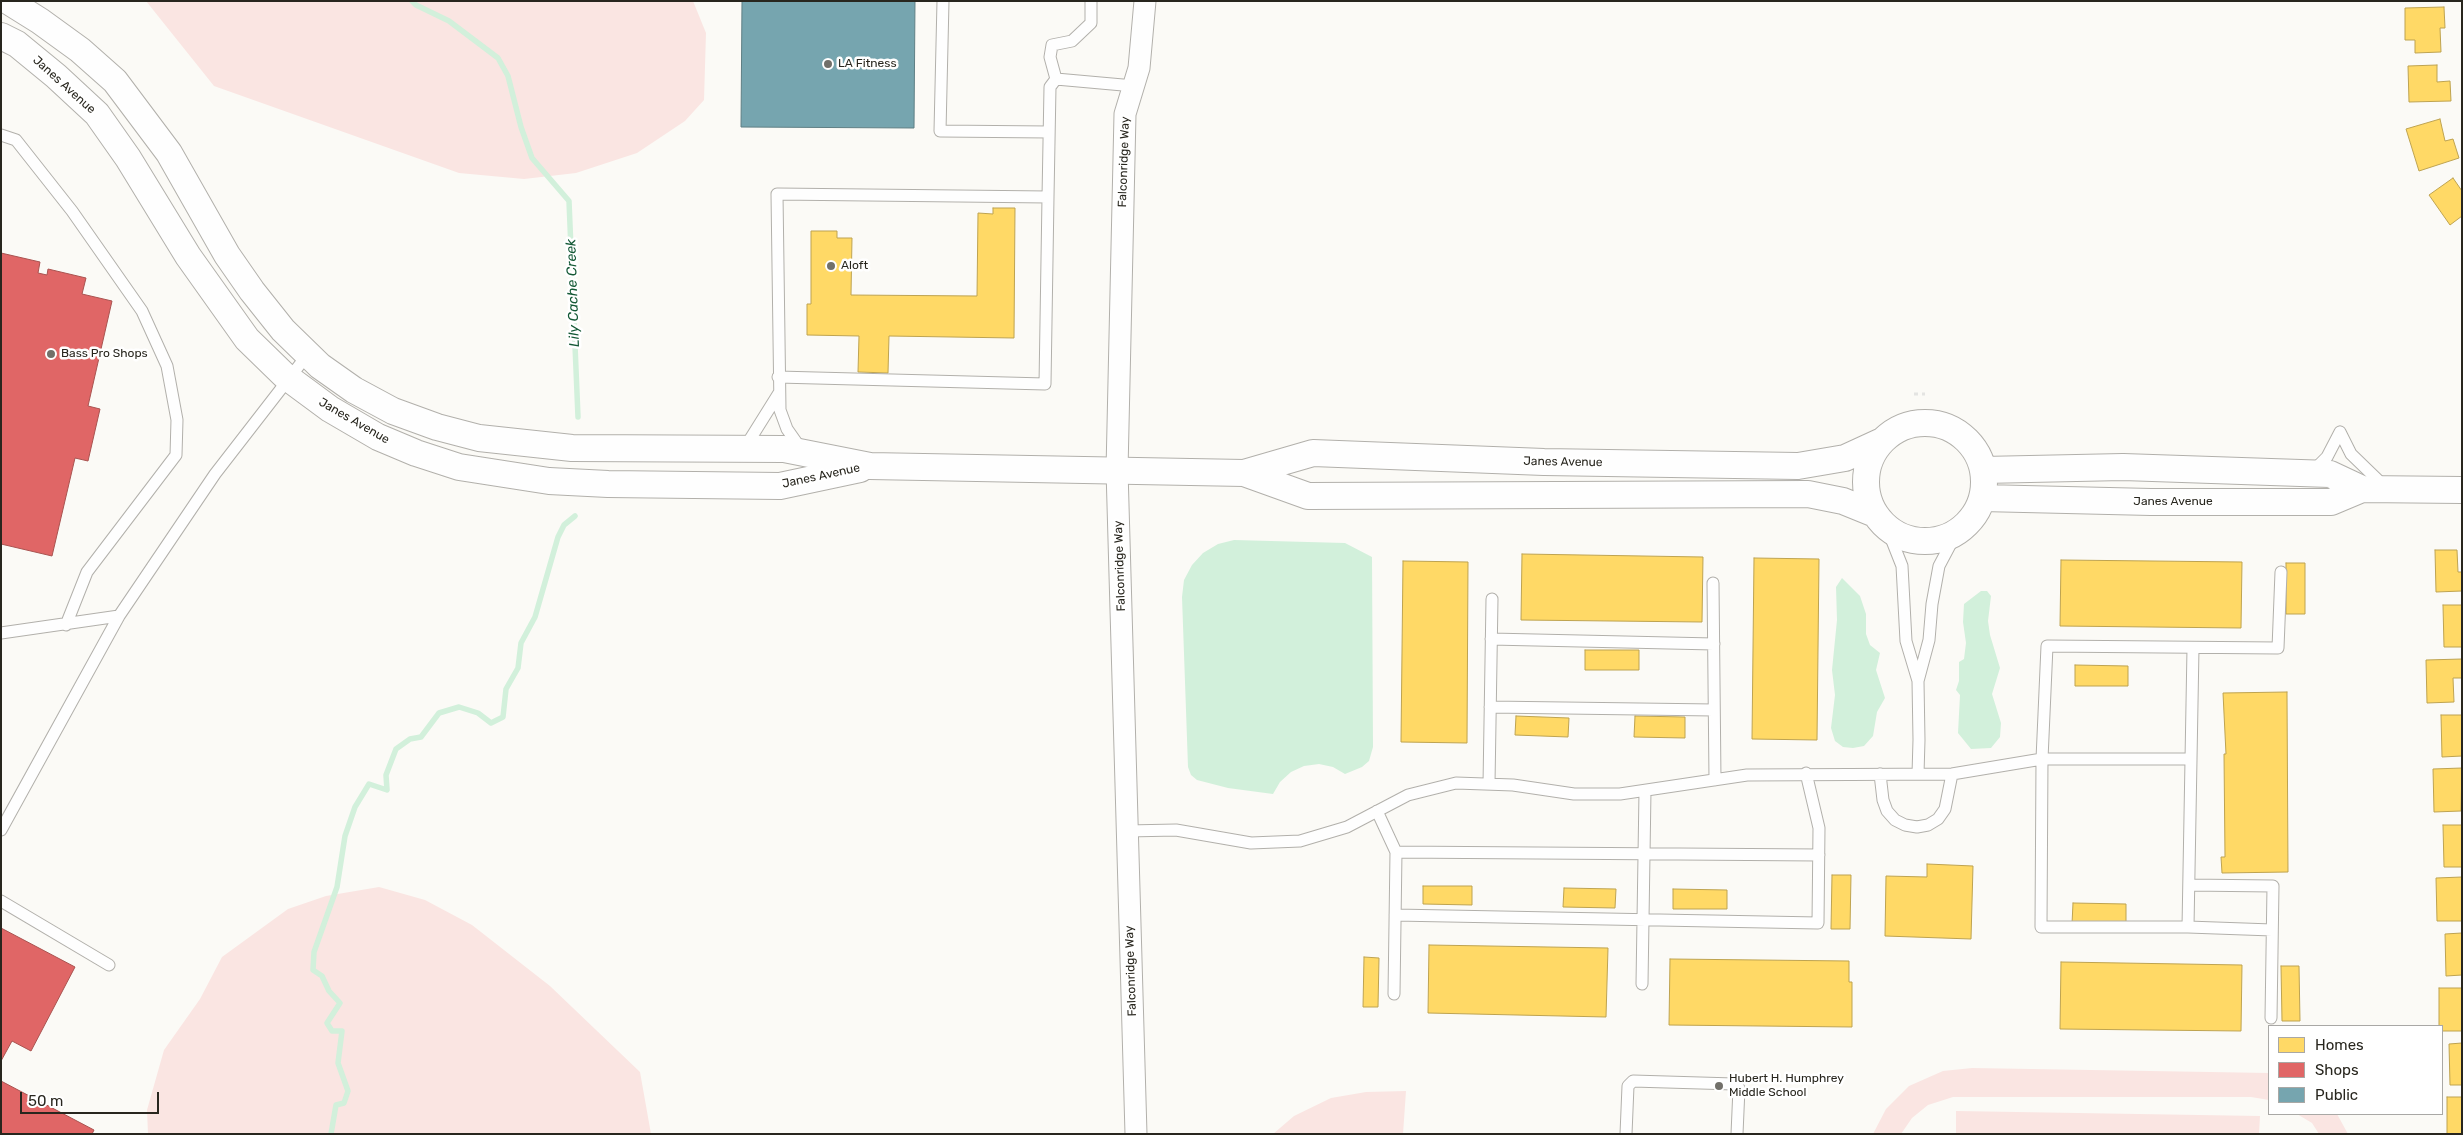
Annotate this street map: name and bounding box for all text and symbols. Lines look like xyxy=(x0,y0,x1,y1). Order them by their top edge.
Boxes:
street label: Janes Avenue xyxy=(30,53,98,117)
place label: LA Fitness xyxy=(838,57,897,71)
marker: LA Fitness xyxy=(822,58,834,70)
street label: Falconridge Way xyxy=(1115,116,1133,208)
water label: Lily Cache Creek xyxy=(563,239,583,347)
place label: Aloft xyxy=(841,259,868,273)
marker: Aloft xyxy=(825,260,837,272)
place label: Bass Pro Shops xyxy=(61,347,148,361)
marker: Bass Pro Shops xyxy=(45,348,57,360)
street label: Janes Avenue xyxy=(316,395,392,447)
street label: Janes Avenue xyxy=(1523,454,1603,470)
street label: Janes Avenue xyxy=(781,461,861,491)
street label: Janes Avenue xyxy=(2133,495,2213,509)
street label: Falconridge Way xyxy=(1111,520,1129,612)
street label: Falconridge Way xyxy=(1122,925,1140,1017)
legend xyxy=(2268,1025,2443,1115)
text: Homes xyxy=(2315,1036,2364,1054)
text: Shops xyxy=(2315,1061,2359,1079)
place label: Hubert H. Humphrey Middle School xyxy=(1729,1072,1844,1100)
marker: Hubert H. Humphrey Middle School xyxy=(1713,1080,1725,1092)
scale bar xyxy=(22,1082,161,1114)
text: Public xyxy=(2315,1086,2358,1104)
text: 50 m xyxy=(28,1092,63,1110)

